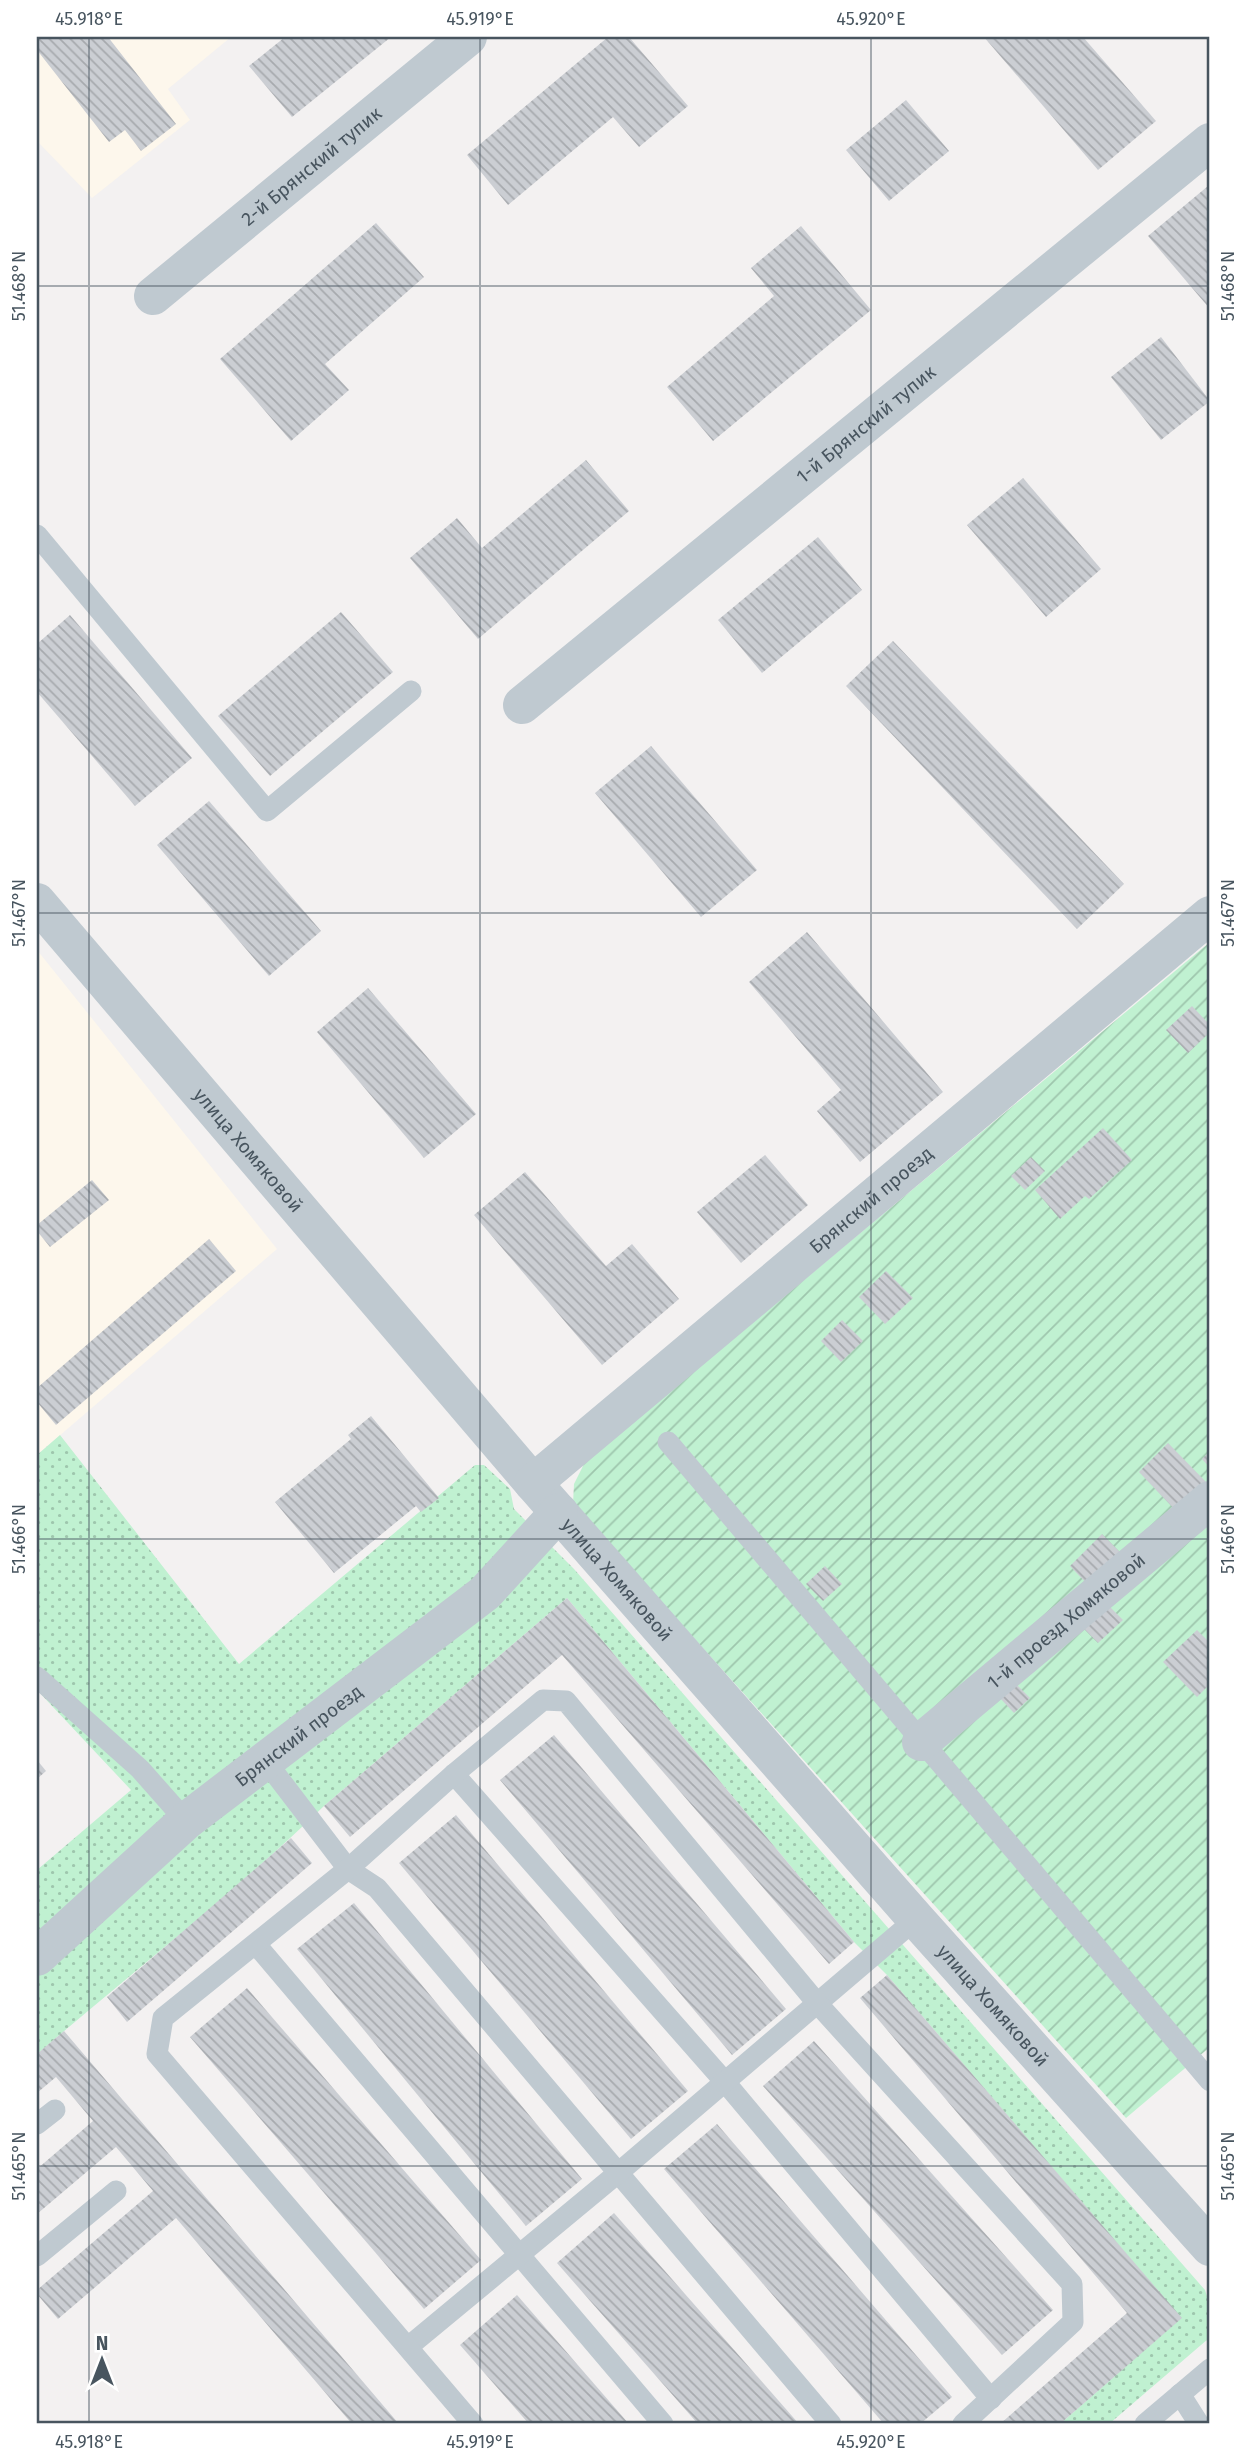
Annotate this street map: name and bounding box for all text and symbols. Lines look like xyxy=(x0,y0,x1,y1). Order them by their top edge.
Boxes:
text: 45.918°E xyxy=(55,8,123,30)
text: 45.919°E xyxy=(446,8,514,30)
text: 45.920°E xyxy=(836,8,906,30)
street label: 2-й Брянский тупик xyxy=(237,102,387,231)
text: 51.468°N xyxy=(8,251,30,321)
text: 51.468°N xyxy=(1217,251,1239,321)
street label: 1-й Брянский тупик xyxy=(792,360,940,488)
text: 51.467°N xyxy=(8,879,30,947)
text: 51.467°N xyxy=(1217,879,1239,947)
street label: улица Хомяковой xyxy=(189,1083,308,1217)
street label: Брянский проезд xyxy=(805,1142,938,1258)
text: 51.466°N xyxy=(8,1504,30,1574)
text: 51.466°N xyxy=(1217,1504,1239,1574)
street label: улица Хомяковой xyxy=(557,1513,677,1646)
street label: 1-й проезд Хомяковой xyxy=(982,1548,1150,1694)
street label: Брянский проезд xyxy=(230,1680,367,1792)
street label: улица Хомяковой xyxy=(932,1940,1054,2071)
text: 51.465°N xyxy=(8,2131,30,2201)
text: 51.465°N xyxy=(1217,2131,1239,2201)
north arrow xyxy=(66,2324,136,2394)
text: N xyxy=(96,2332,108,2355)
text: 45.918°E xyxy=(55,2431,123,2453)
text: 45.919°E xyxy=(446,2431,514,2453)
text: 45.920°E xyxy=(836,2431,906,2453)

